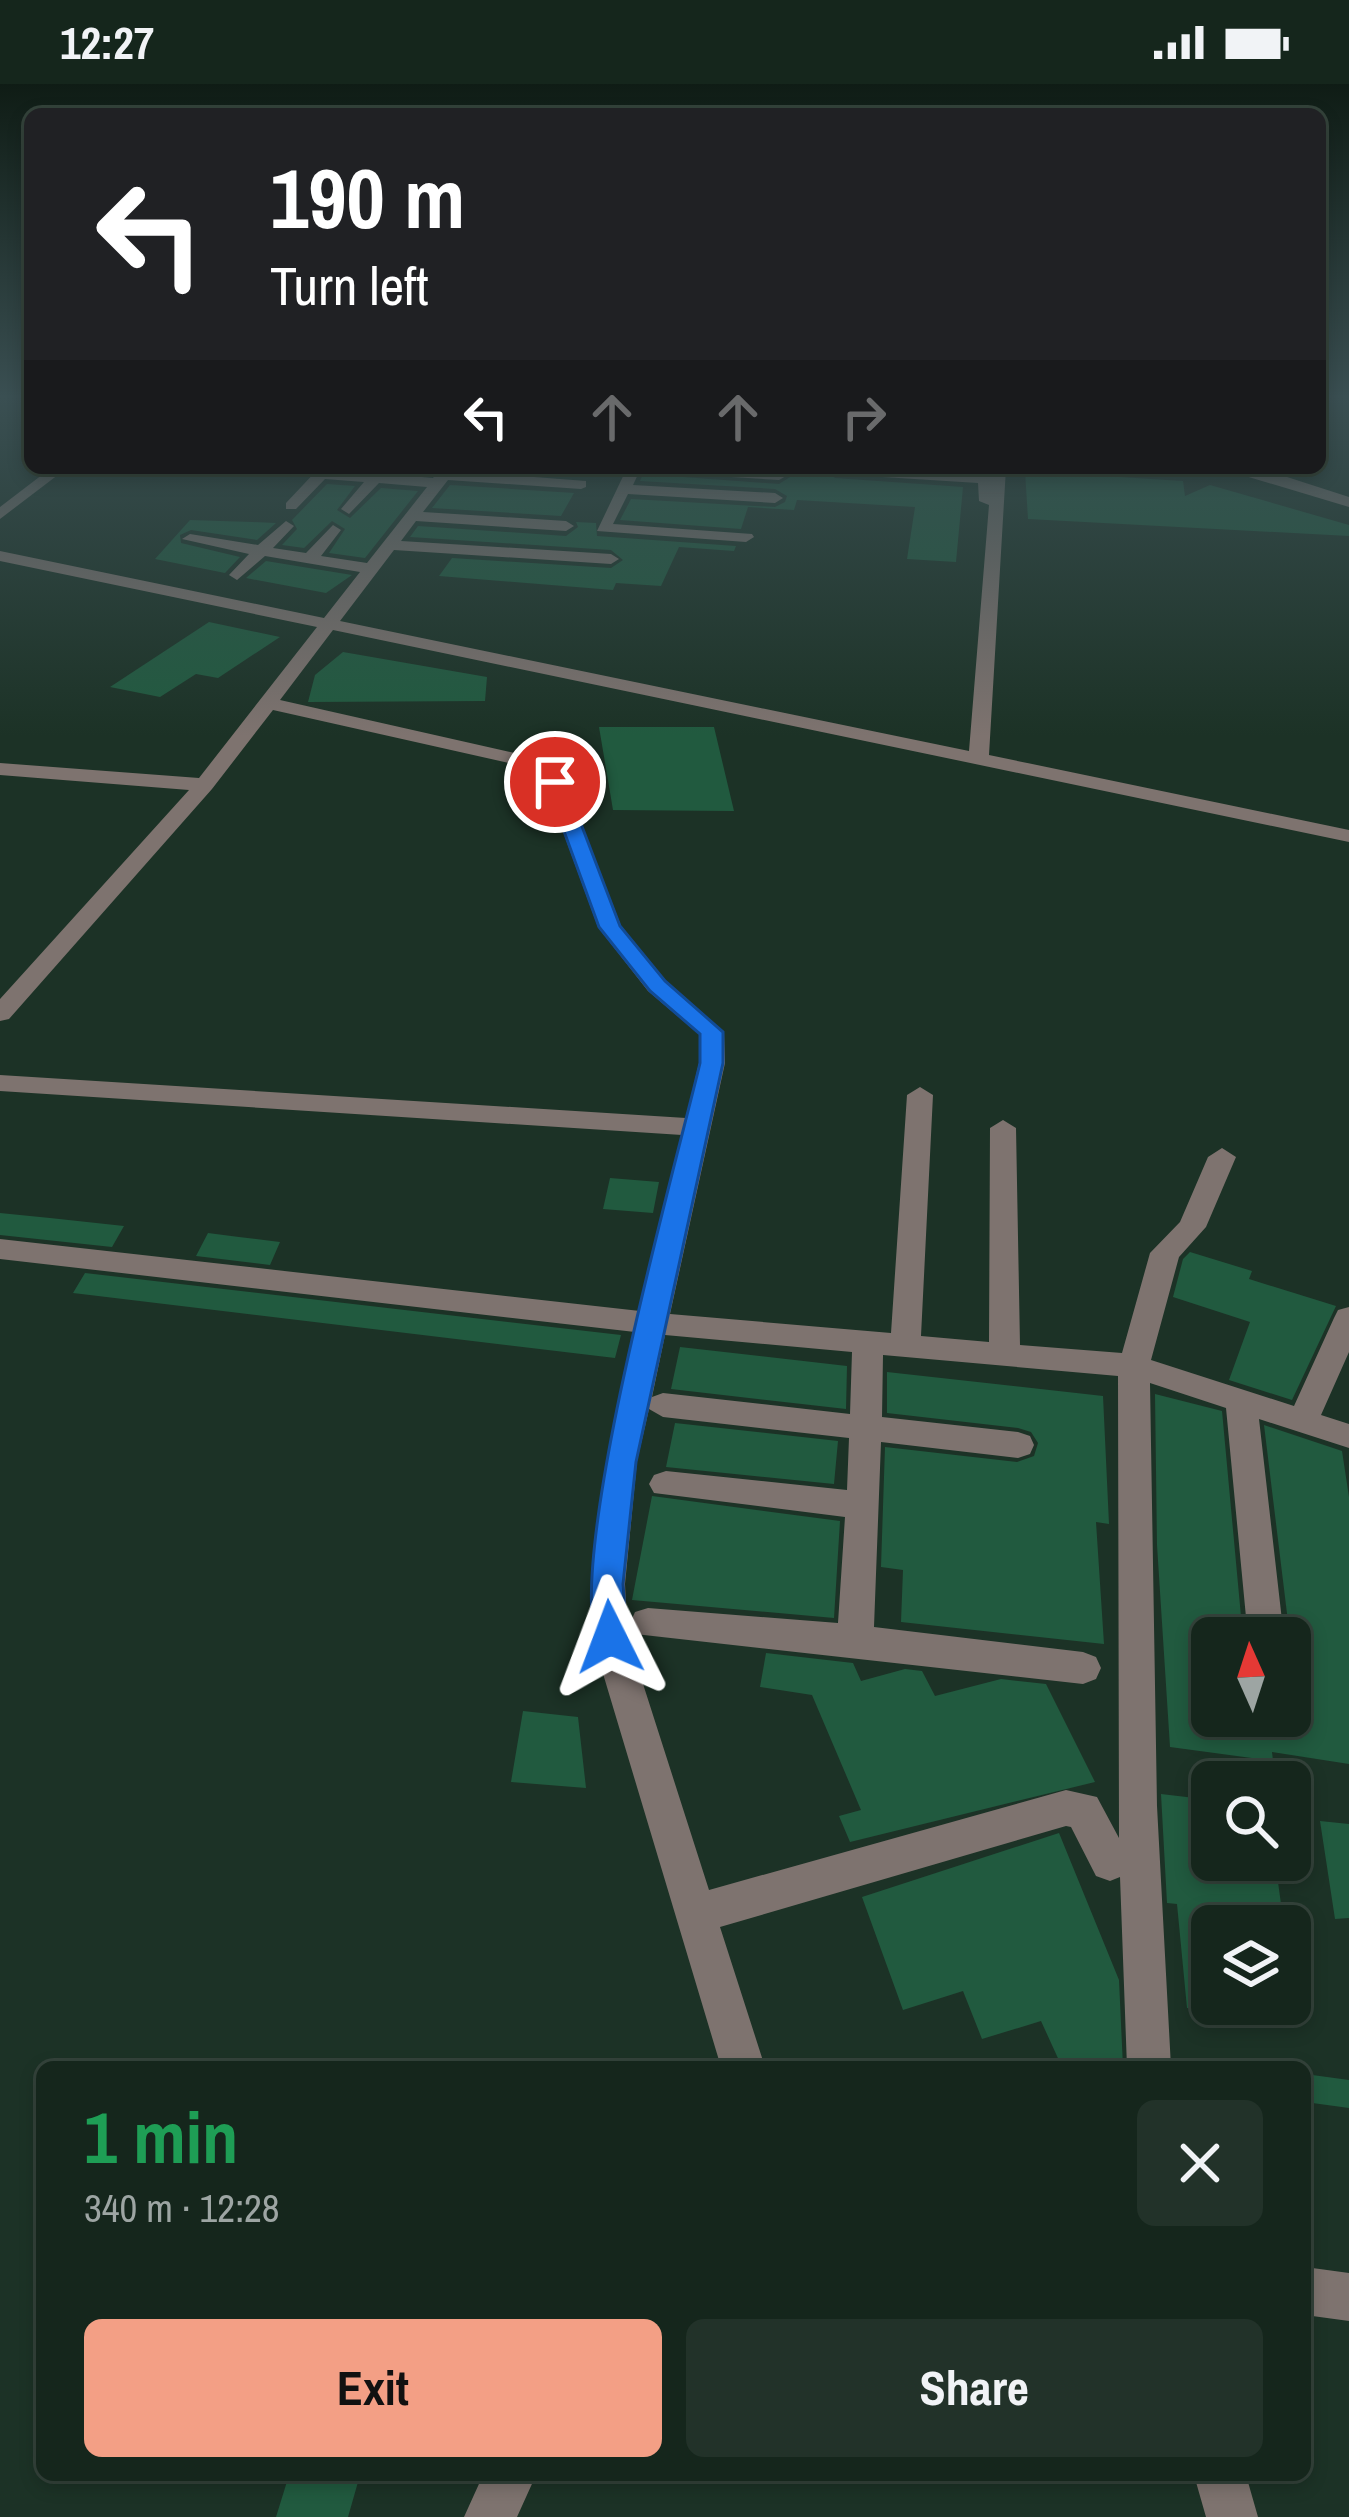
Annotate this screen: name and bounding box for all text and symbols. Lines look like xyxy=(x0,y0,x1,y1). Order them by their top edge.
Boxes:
text: 12:27 xyxy=(60,12,154,73)
text: 190 m xyxy=(270,141,465,254)
icon: left xyxy=(72,156,228,312)
text: Turn left xyxy=(270,249,429,322)
icon: left xyxy=(453,384,519,450)
icon: ahead xyxy=(579,384,645,450)
icon: ahead xyxy=(705,384,771,450)
icon: right xyxy=(831,384,897,450)
pin xyxy=(504,731,606,833)
icon: arrive xyxy=(522,749,588,815)
position arrow xyxy=(547,1574,673,1700)
north arrow xyxy=(1191,1617,1311,1737)
map controls xyxy=(1191,1617,1311,2025)
button: search xyxy=(1191,1761,1311,1881)
button: layers xyxy=(1191,1905,1311,2025)
text: 1 min xyxy=(84,2088,238,2185)
button: close xyxy=(1137,2100,1263,2226)
text: 340 m · 12:28 xyxy=(84,2182,280,2234)
button: Exit xyxy=(84,2319,662,2457)
button: Share xyxy=(686,2319,1263,2457)

